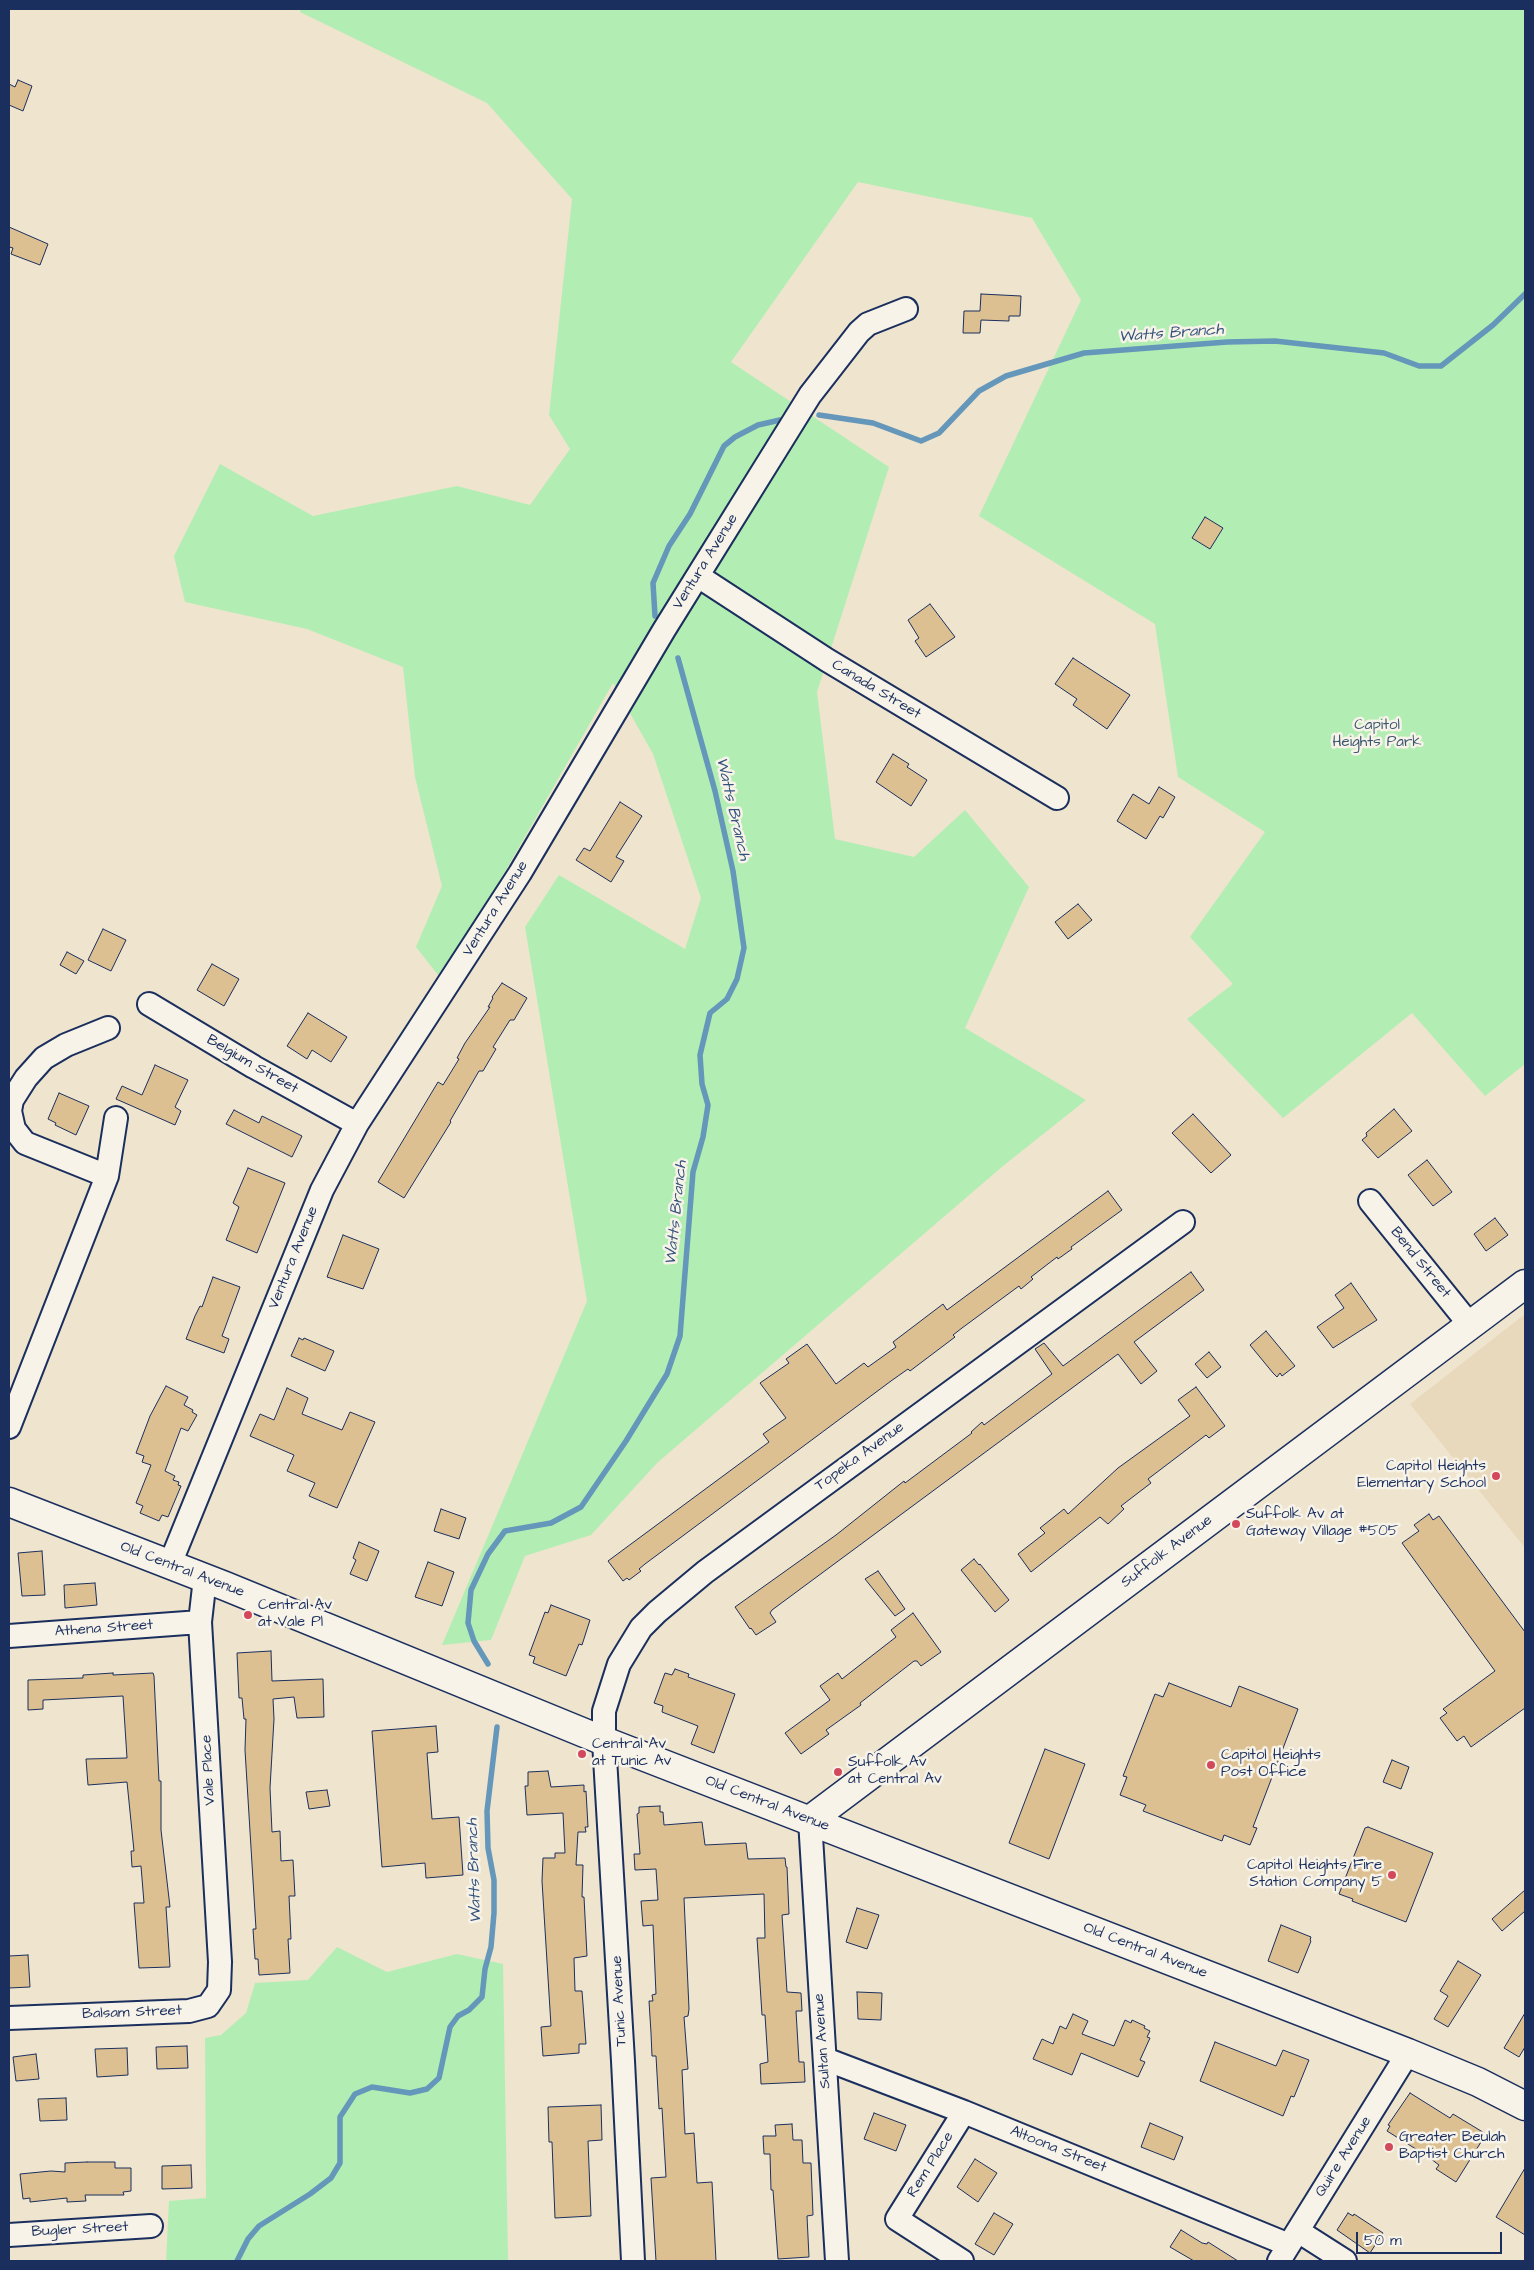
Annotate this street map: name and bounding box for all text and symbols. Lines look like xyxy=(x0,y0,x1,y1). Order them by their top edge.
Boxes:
water label: Watts Branch xyxy=(1118,321,1224,347)
street label: Ventura Avenue xyxy=(669,511,743,613)
street label: Canada Street xyxy=(828,656,924,724)
park label: Capitol Heights Park xyxy=(1333,717,1421,752)
water label: Watts Branch xyxy=(711,756,753,862)
street label: Ventura Avenue xyxy=(459,858,533,960)
street label: Belgium Street xyxy=(203,1032,301,1098)
water label: Watts Branch xyxy=(662,1160,692,1266)
street label: Ventura Avenue xyxy=(265,1204,323,1312)
street label: Bend Street xyxy=(1386,1224,1454,1302)
street label: Topeka Avenue xyxy=(812,1419,908,1495)
place label: Capitol Heights Elementary School xyxy=(1357,1458,1486,1493)
marker: Capitol Heights Elementary School xyxy=(1490,1470,1502,1482)
place label: Suffolk Av at Gateway Village #505 xyxy=(1246,1506,1398,1541)
street label: Suffolk Avenue xyxy=(1118,1512,1216,1592)
marker: Suffolk Av at Gateway Village #505 xyxy=(1230,1518,1242,1530)
street label: Old Central Avenue xyxy=(117,1538,247,1602)
place label: Central Av at Vale Pl xyxy=(258,1597,332,1632)
marker: Central Av at Vale Pl xyxy=(242,1609,254,1621)
street label: Athena Street xyxy=(54,1617,154,1641)
street label: Vale Place xyxy=(198,1734,220,1806)
place label: Central Av at Tunic Av xyxy=(592,1736,671,1771)
place label: Capitol Heights Post Office xyxy=(1221,1747,1321,1782)
marker: Central Av at Tunic Av xyxy=(576,1748,588,1760)
place label: Suffolk Av at Central Av xyxy=(848,1754,942,1789)
marker: Capitol Heights Post Office xyxy=(1205,1759,1217,1771)
marker: Suffolk Av at Central Av xyxy=(832,1766,844,1778)
street label: Old Central Avenue xyxy=(702,1772,832,1836)
water label: Watts Branch xyxy=(464,1818,486,1924)
place label: Capitol Heights Fire Station Company 5 xyxy=(1247,1857,1382,1892)
marker: Capitol Heights Fire Station Company 5 xyxy=(1386,1869,1398,1881)
street label: Old Central Avenue xyxy=(1080,1919,1210,1983)
street label: Tunic Avenue xyxy=(609,1955,631,2047)
street label: Sultan Avenue xyxy=(811,1993,835,2089)
street label: Balsam Street xyxy=(82,2002,182,2024)
street label: Quire Avenue xyxy=(1312,2113,1376,2201)
street label: Altoona Street xyxy=(1007,2122,1109,2178)
street label: Rem Place xyxy=(904,2129,958,2201)
place label: Greater Beulah Baptist Church xyxy=(1399,2129,1506,2164)
marker: Greater Beulah Baptist Church xyxy=(1383,2141,1395,2153)
street label: Bugler Street xyxy=(31,2218,129,2242)
scale bar xyxy=(1359,2222,1505,2254)
text: 50 m xyxy=(1364,2230,1402,2251)

